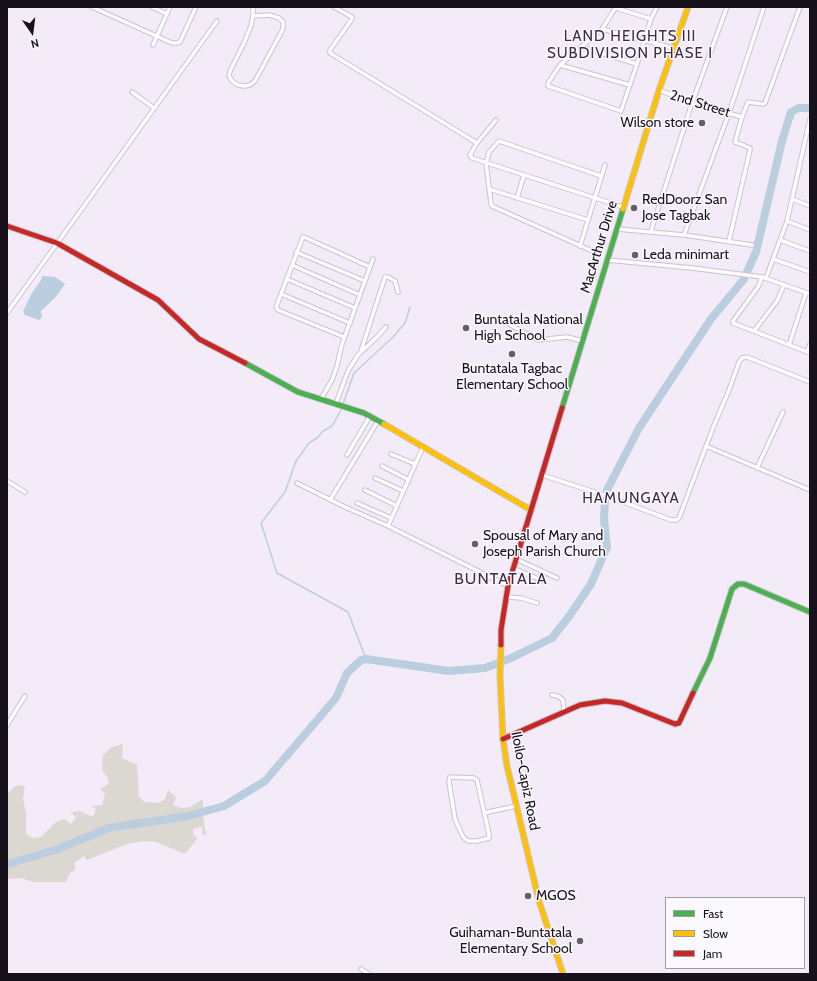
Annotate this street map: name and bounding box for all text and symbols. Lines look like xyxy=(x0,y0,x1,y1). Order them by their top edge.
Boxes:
north arrow xyxy=(12,12,52,52)
district label: LAND HEIGHTS III SUBDIVISION PHASE I xyxy=(547,28,713,63)
text: N xyxy=(29,36,40,51)
street label: 2nd Street xyxy=(668,87,732,121)
place label: Wilson store xyxy=(621,115,694,131)
marker: Wilson store xyxy=(697,118,707,128)
place label: RedDoorz San Jose Tagbak xyxy=(642,192,727,224)
street label: MacArthur Drive xyxy=(577,199,621,295)
marker: RedDoorz San Jose Tagbak xyxy=(629,203,639,213)
place label: Leda minimart xyxy=(643,247,729,263)
marker: Leda minimart xyxy=(630,250,640,260)
place label: Buntatala National High School xyxy=(474,312,583,344)
marker: Buntatala National High School xyxy=(461,323,471,333)
marker: Buntatala Tagbac Elementary School xyxy=(507,349,517,359)
place label: Buntatala Tagbac Elementary School xyxy=(456,361,568,394)
district label: HAMUNGAYA xyxy=(582,490,680,508)
place label: Spousal of Mary and Joseph Parish Church xyxy=(483,528,606,560)
marker: Spousal of Mary and Joseph Parish Church xyxy=(470,539,480,549)
district label: BUNTATALA xyxy=(454,569,548,589)
street label: Iloilo-Capiz Road xyxy=(507,730,543,832)
place label: MGOS xyxy=(536,888,576,904)
marker: MGOS xyxy=(523,891,533,901)
legend xyxy=(665,897,805,969)
text: Fast xyxy=(703,906,723,921)
place label: Guihaman-Buntatala Elementary School xyxy=(449,925,572,958)
text: Slow xyxy=(703,926,728,941)
marker: Guihaman-Buntatala Elementary School xyxy=(575,936,585,946)
text: Jam xyxy=(703,946,722,961)

